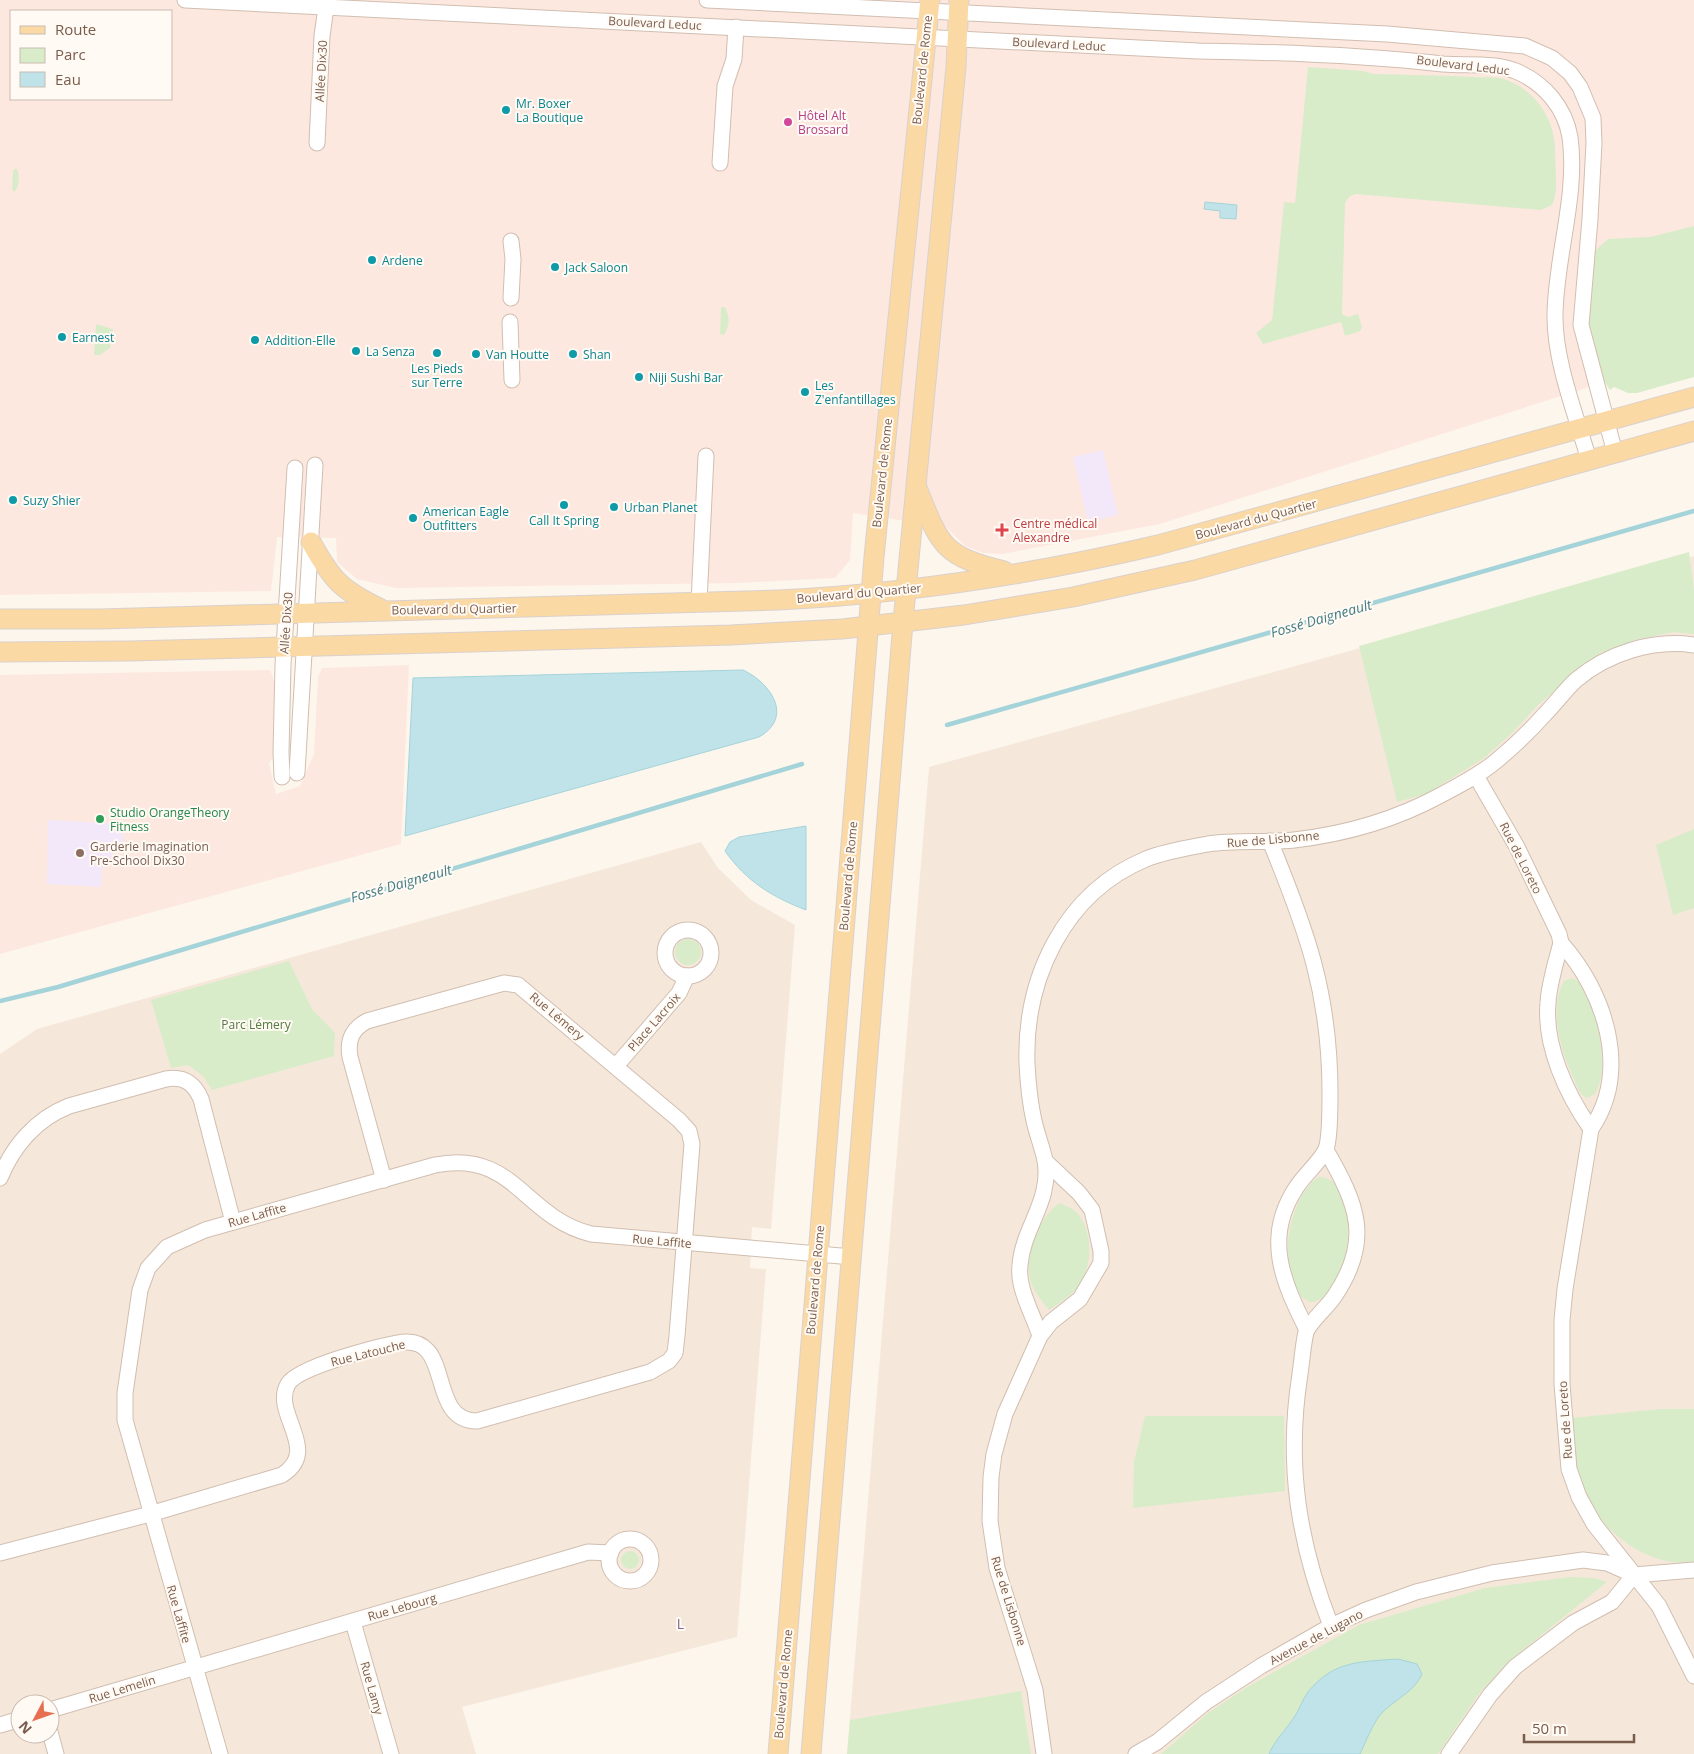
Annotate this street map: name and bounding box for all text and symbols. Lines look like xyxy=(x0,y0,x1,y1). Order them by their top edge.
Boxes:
legend xyxy=(10,10,172,100)
street label: Boulevard Leduc xyxy=(608,12,702,34)
street label: Boulevard de Rome xyxy=(908,14,936,125)
text: Route xyxy=(55,19,96,39)
street label: Boulevard Leduc xyxy=(1012,33,1106,55)
street label: Allée Dix30 xyxy=(311,39,331,102)
text: Parc xyxy=(55,44,86,64)
street label: Boulevard Leduc xyxy=(1416,51,1511,79)
text: Eau xyxy=(55,69,81,89)
place label: Mr. Boxer La Boutique xyxy=(516,95,583,126)
marker: Mr. Boxer La Boutique xyxy=(500,104,512,116)
place label: Hôtel Alt Brossard xyxy=(798,107,848,138)
marker: Hôtel Alt Brossard xyxy=(782,116,794,128)
place label: Ardene xyxy=(382,252,423,269)
marker: Ardene xyxy=(366,254,378,266)
place label: Jack Saloon xyxy=(564,259,628,276)
marker: Jack Saloon xyxy=(549,261,561,273)
place label: Earnest xyxy=(72,329,114,346)
marker: Earnest xyxy=(56,331,68,343)
place label: Addition-Elle xyxy=(265,332,336,349)
marker: Addition-Elle xyxy=(249,334,261,346)
place label: La Senza xyxy=(366,343,415,360)
marker: La Senza xyxy=(350,345,362,357)
place label: Van Houtte xyxy=(486,346,549,363)
place label: Shan xyxy=(583,346,611,363)
marker: Les Pieds sur Terre xyxy=(431,347,443,359)
marker: Van Houtte xyxy=(470,348,482,360)
marker: Shan xyxy=(567,348,579,360)
place label: Les Pieds sur Terre xyxy=(411,360,463,391)
place label: Niji Sushi Bar xyxy=(649,369,723,386)
marker: Niji Sushi Bar xyxy=(633,371,645,383)
place label: Les Z'enfantillages xyxy=(815,377,896,408)
marker: Les Z'enfantillages xyxy=(799,386,811,398)
street label: Boulevard de Rome xyxy=(868,417,896,528)
place label: Suzy Shier xyxy=(23,492,80,509)
marker: Suzy Shier xyxy=(7,494,19,506)
street label: Boulevard du Quartier xyxy=(1193,495,1319,543)
marker: Call It Spring xyxy=(558,499,570,511)
place label: Urban Planet xyxy=(624,499,697,516)
marker: Urban Planet xyxy=(608,501,620,513)
place label: American Eagle Outfitters xyxy=(423,503,509,534)
marker: American Eagle Outfitters xyxy=(407,512,419,524)
place label: Call It Spring xyxy=(529,512,599,529)
place label: Centre médical Alexandre xyxy=(1013,515,1097,546)
marker: Centre médical Alexandre xyxy=(995,523,1009,537)
street label: Boulevard du Quartier xyxy=(796,579,922,607)
street label: Allée Dix30 xyxy=(275,591,297,655)
water label: Fossé Daigneault xyxy=(1268,594,1375,642)
street label: Boulevard du Quartier xyxy=(391,599,517,619)
place label: Studio OrangeTheory Fitness xyxy=(110,804,230,835)
marker: Studio OrangeTheory Fitness xyxy=(94,813,106,825)
street label: Rue de Loreto xyxy=(1496,819,1546,897)
street label: Boulevard de Rome xyxy=(835,820,861,931)
street label: Rue de Lisbonne xyxy=(1226,826,1320,852)
place label: Garderie Imagination Pre-School Dix30 xyxy=(90,838,209,869)
marker: Garderie Imagination Pre-School Dix30 xyxy=(74,847,86,859)
water label: Fossé Daigneault xyxy=(348,859,455,907)
street label: Rue Lémery xyxy=(526,988,589,1044)
street label: Place Lacroix xyxy=(624,988,685,1055)
park label: Parc Lémery xyxy=(221,1016,292,1033)
street label: Rue Laffite xyxy=(226,1199,288,1231)
street label: Boulevard de Rome xyxy=(802,1224,828,1335)
street label: Rue Laffite xyxy=(632,1230,693,1252)
street label: Rue Latouche xyxy=(329,1335,407,1370)
street label: Rue de Loreto xyxy=(1554,1380,1576,1460)
street label: Rue de Lisbonne xyxy=(987,1554,1031,1648)
street label: Rue Laffite xyxy=(163,1583,195,1645)
street label: Rue Lebourg xyxy=(366,1589,439,1625)
street label: Avenue de Lugano xyxy=(1266,1605,1366,1669)
district label: L xyxy=(677,1614,685,1633)
street label: Boulevard de Rome xyxy=(770,1628,796,1739)
street label: Rue Lamy xyxy=(356,1659,388,1718)
street label: Rue Lemelin xyxy=(87,1671,157,1707)
north arrow xyxy=(10,1694,60,1744)
scale bar xyxy=(1524,1712,1634,1744)
text: N xyxy=(14,1717,36,1738)
text: 50 m xyxy=(1532,1718,1567,1738)

